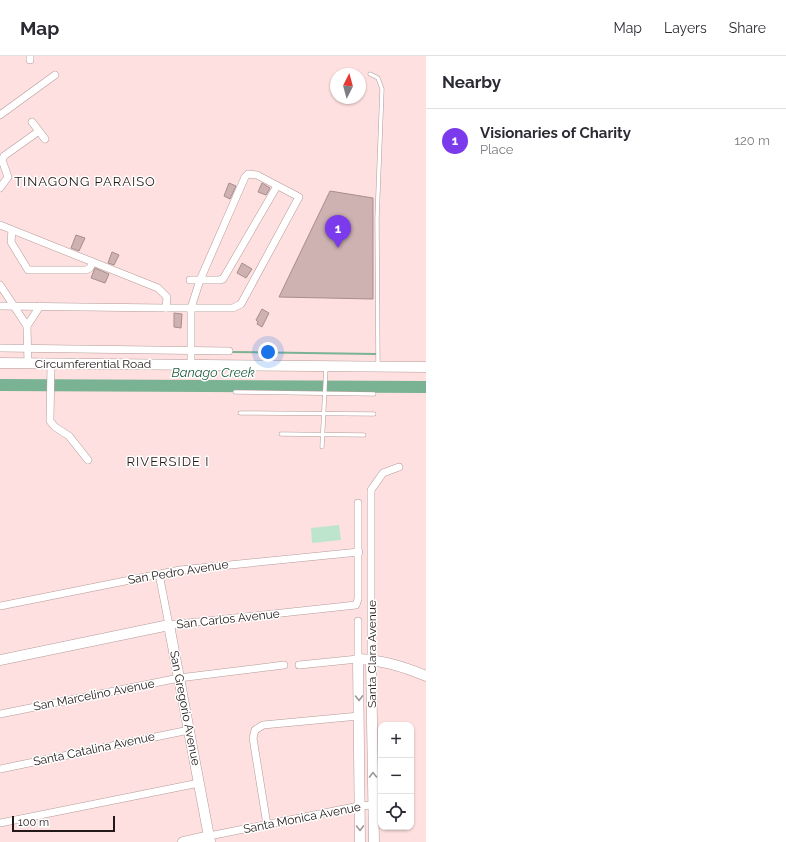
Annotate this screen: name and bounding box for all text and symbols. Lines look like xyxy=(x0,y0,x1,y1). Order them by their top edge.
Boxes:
text: Map xyxy=(20,17,59,39)
text: Map xyxy=(614,20,642,36)
text: Layers xyxy=(664,20,707,36)
text: Share xyxy=(729,20,766,36)
north arrow xyxy=(330,68,366,104)
text: Nearby xyxy=(442,72,501,92)
text: Visionaries of Charity xyxy=(480,124,631,142)
text: 1 xyxy=(452,133,458,148)
text: 120 m xyxy=(734,133,770,148)
text: Place xyxy=(480,142,513,157)
district label: TINAGONG PARAISO xyxy=(14,174,156,189)
pin: 1 xyxy=(325,215,351,248)
your location xyxy=(258,342,278,362)
street label: Circumferential Road xyxy=(35,357,151,371)
water label: Banago Creek xyxy=(171,365,255,380)
district label: RIVERSIDE I xyxy=(127,454,209,469)
street label: San Pedro Avenue xyxy=(127,557,229,587)
street label: Santa Clara Avenue xyxy=(365,600,379,708)
street label: San Carlos Avenue xyxy=(176,607,280,631)
street label: San Gregorio Avenue xyxy=(167,649,203,767)
street label: San Marcelino Avenue xyxy=(32,676,156,714)
one-way arrow xyxy=(355,695,363,701)
map controls xyxy=(378,722,414,830)
button: + xyxy=(378,722,414,758)
street label: Santa Catalina Avenue xyxy=(32,729,156,769)
button: − xyxy=(378,758,414,794)
one-way arrow xyxy=(369,772,377,778)
button: locate xyxy=(378,794,414,830)
street label: Santa Monica Avenue xyxy=(242,800,362,836)
scale bar xyxy=(12,814,115,833)
text: 100 m xyxy=(18,816,49,829)
one-way arrow xyxy=(355,825,364,831)

